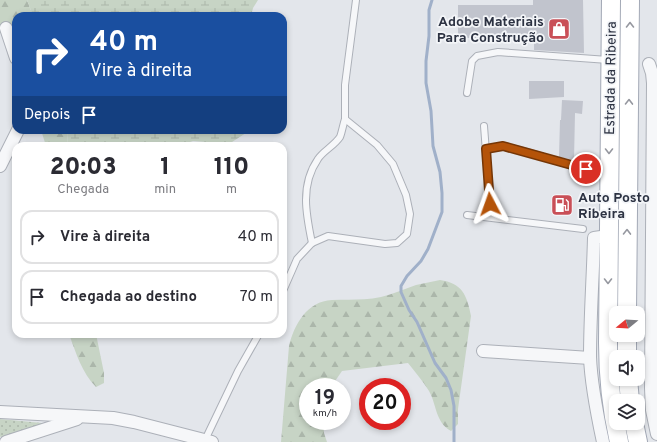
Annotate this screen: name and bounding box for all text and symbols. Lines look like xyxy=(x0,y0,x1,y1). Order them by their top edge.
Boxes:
place label: Adobe Materiais Para Construção xyxy=(437,14,544,47)
shop icon: Adobe Materiais Para Construção xyxy=(546,16,572,42)
street label: Estrada da Ribeira xyxy=(602,21,621,135)
one-way arrow xyxy=(626,22,634,28)
text: 40 m xyxy=(90,25,158,61)
icon: right xyxy=(24,28,76,80)
text: Vire à direita xyxy=(90,60,192,83)
one-way arrow xyxy=(625,99,633,105)
icon: arrive xyxy=(78,104,100,126)
text: Depois xyxy=(24,106,70,125)
one-way arrow xyxy=(605,148,613,154)
pin xyxy=(569,152,603,186)
text: 20:03 xyxy=(50,153,117,183)
text: 1 xyxy=(160,153,170,183)
text: 110 xyxy=(214,153,249,183)
icon: arrive xyxy=(575,158,597,180)
text: Chegada xyxy=(57,182,109,198)
text: min xyxy=(154,182,176,198)
text: m xyxy=(226,182,237,198)
position arrow xyxy=(469,183,511,225)
place label: Auto Posto Ribeira xyxy=(578,190,650,223)
fuel station icon: Auto Posto Ribeira xyxy=(549,192,575,218)
icon: right xyxy=(26,226,48,248)
text: Vire à direita xyxy=(60,228,150,247)
text: 40 m xyxy=(238,228,273,247)
one-way arrow xyxy=(623,229,631,235)
one-way arrow xyxy=(604,278,612,284)
icon: arrive xyxy=(26,286,48,308)
text: Chegada ao destino xyxy=(60,288,197,307)
text: 70 m xyxy=(240,288,273,307)
north arrow xyxy=(609,306,645,342)
map controls xyxy=(609,306,645,430)
button: sound xyxy=(609,350,645,386)
speed limit sign: 20 xyxy=(359,378,411,430)
text: 19 xyxy=(315,386,335,412)
button: layers xyxy=(609,394,645,430)
text: km/h xyxy=(313,407,337,420)

